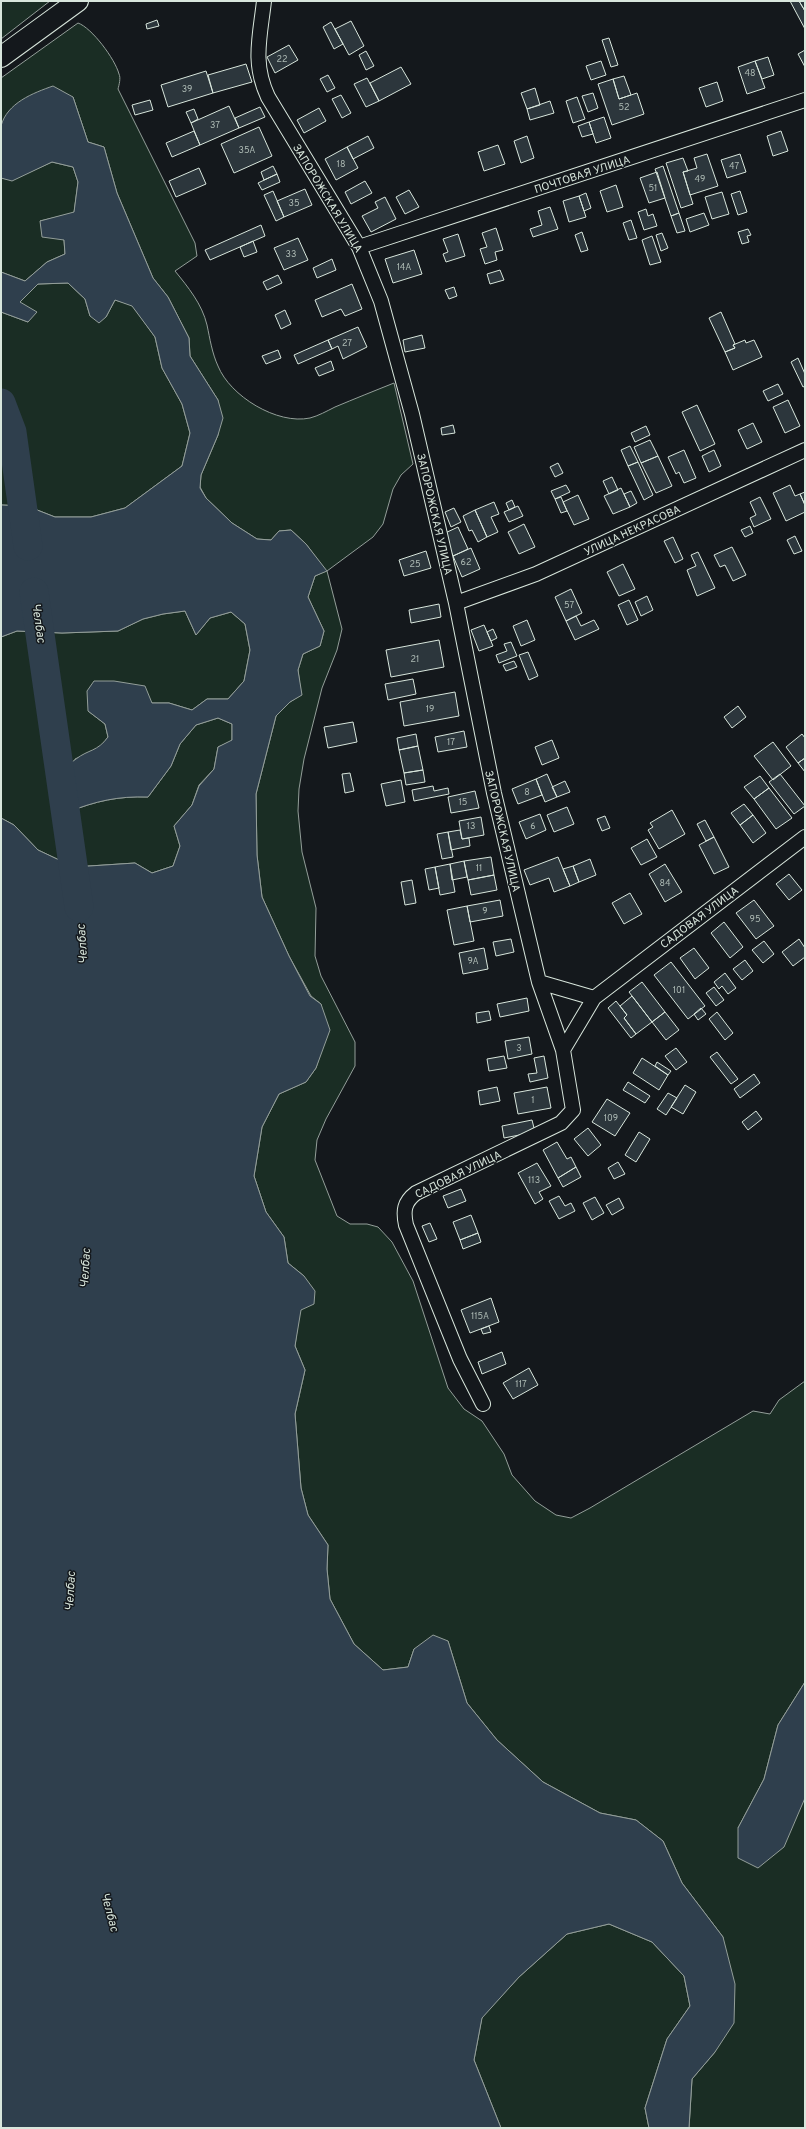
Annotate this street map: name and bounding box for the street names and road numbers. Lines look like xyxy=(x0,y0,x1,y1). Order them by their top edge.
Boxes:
street label: ЗАПОРОЖСКАЯ УЛИЦА xyxy=(289,141,365,256)
street label: ПОЧТОВАЯ УЛИЦА xyxy=(533,153,632,197)
street label: ЗАПОРОЖСКАЯ УЛИЦА xyxy=(413,452,455,577)
street label: УЛИЦА НЕКРАСОВА xyxy=(582,502,683,559)
street label: ЗАПОРОЖСКАЯ УЛИЦА xyxy=(481,769,523,894)
street label: САДОВАЯ УЛИЦА xyxy=(658,884,742,952)
street label: САДОВАЯ УЛИЦА xyxy=(413,1148,504,1202)

